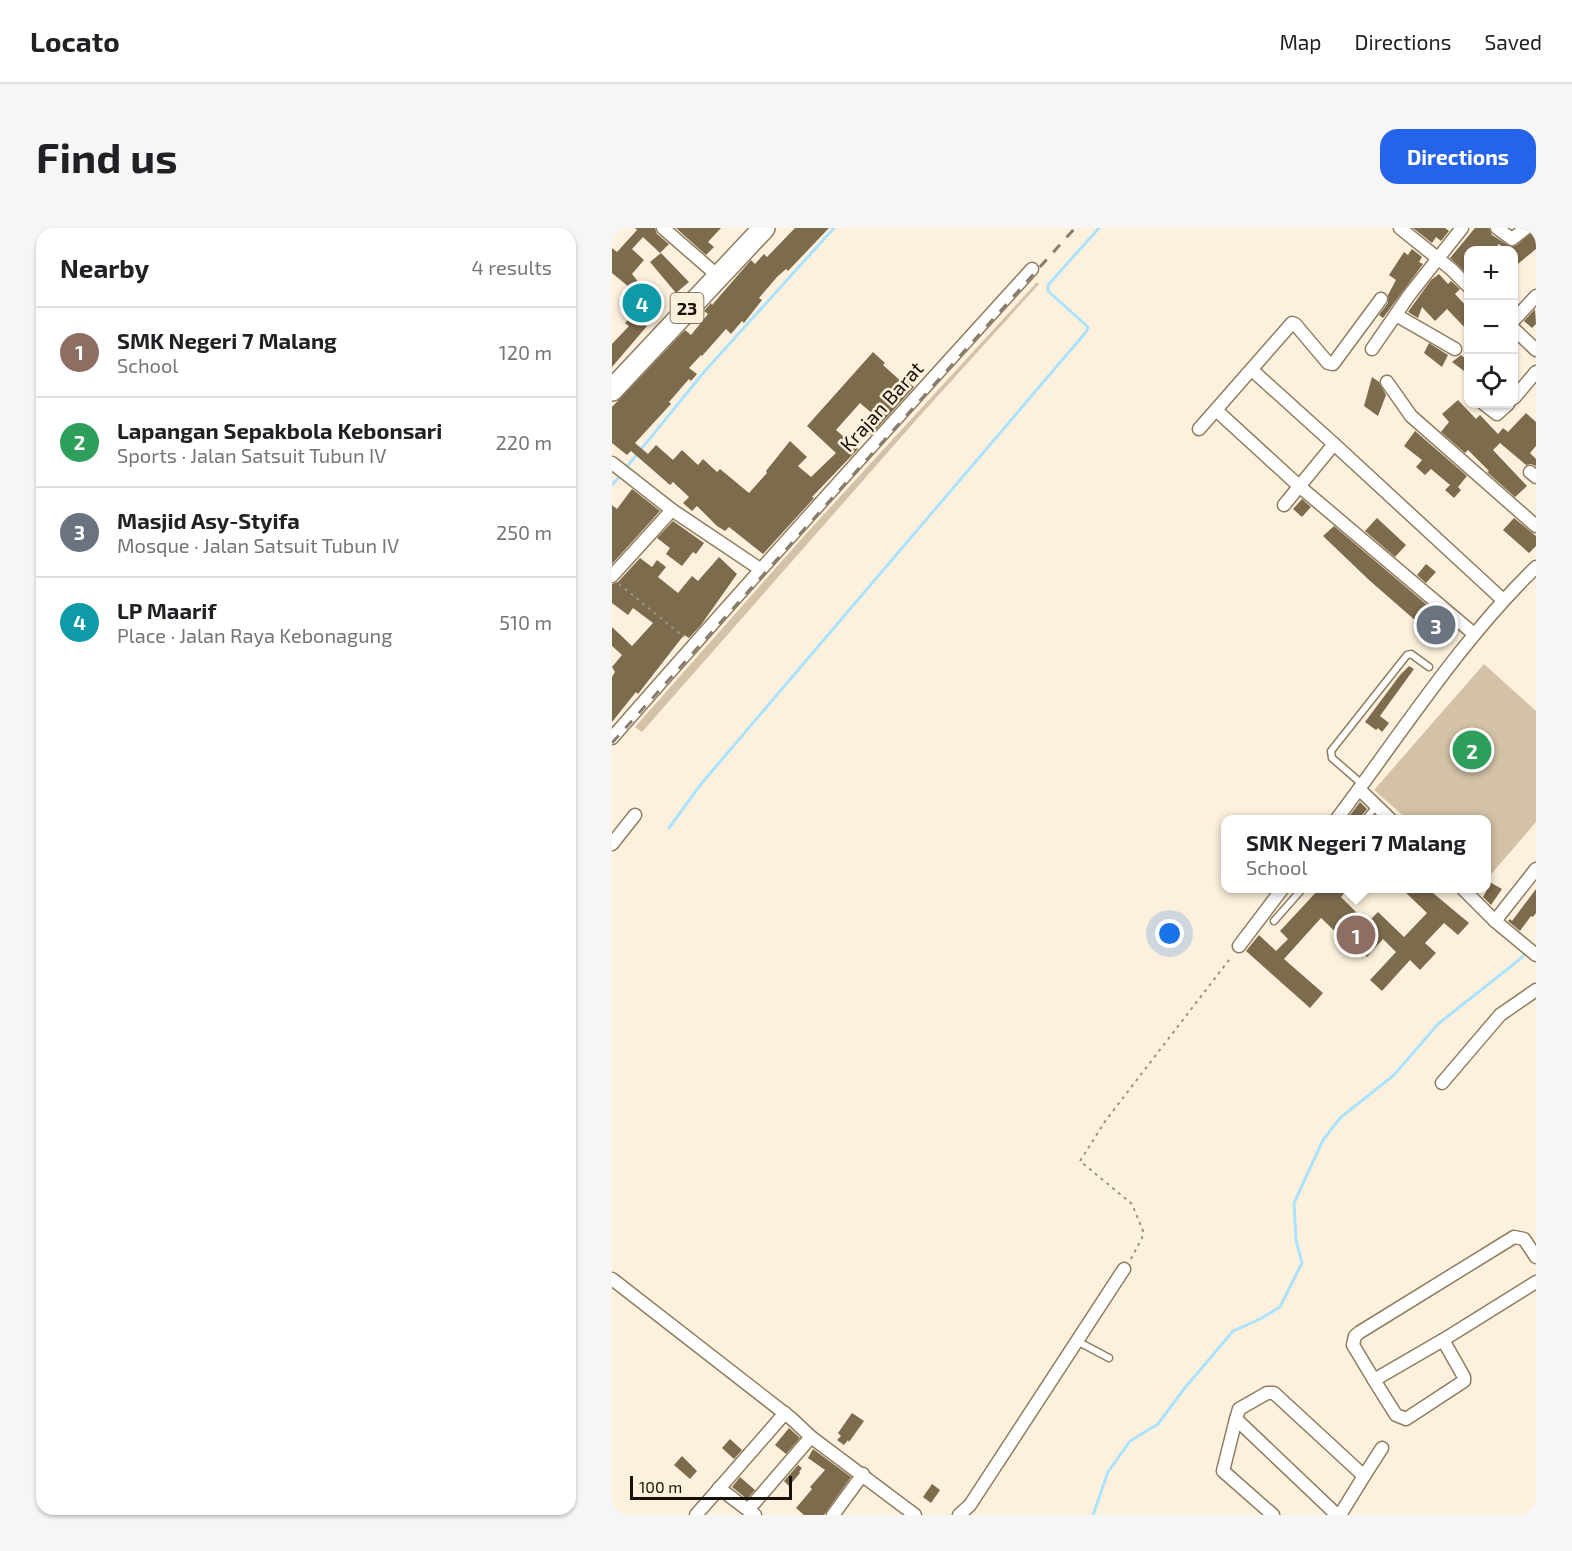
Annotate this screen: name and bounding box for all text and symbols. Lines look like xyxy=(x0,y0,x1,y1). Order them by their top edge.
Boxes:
text: Locato xyxy=(30,24,120,58)
text: Map xyxy=(1279,29,1322,54)
text: Directions xyxy=(1355,29,1451,54)
text: Saved xyxy=(1484,29,1542,54)
button: Directions xyxy=(1380,129,1536,184)
text: Find us xyxy=(36,131,178,181)
map controls xyxy=(1464,246,1518,408)
button: + xyxy=(1464,246,1518,300)
text: Nearby xyxy=(60,252,149,283)
text: 4 results xyxy=(472,255,552,279)
pin: 4 xyxy=(622,280,662,326)
road number: 23 xyxy=(670,293,704,323)
button: − xyxy=(1464,300,1518,354)
text: SMK Negeri 7 Malang xyxy=(117,327,337,353)
text: 1 xyxy=(75,340,84,364)
text: 120 m xyxy=(499,340,552,364)
text: School xyxy=(117,353,178,377)
button: locate xyxy=(1464,354,1518,408)
street label: Krajan Barat xyxy=(834,356,928,456)
text: Lapangan Sepakbola Kebonsari xyxy=(117,417,442,443)
text: 2 xyxy=(74,430,85,454)
text: 220 m xyxy=(495,430,552,454)
text: Sports · Jalan Satsuit Tubun IV xyxy=(117,443,387,467)
text: Masjid Asy-Styifa xyxy=(117,507,300,533)
text: 3 xyxy=(74,520,85,544)
text: 250 m xyxy=(496,520,552,544)
text: Mosque · Jalan Satsuit Tubun IV xyxy=(117,533,399,557)
text: LP Maarif xyxy=(117,597,216,623)
pin: 3 xyxy=(1416,602,1456,648)
text: 4 xyxy=(73,610,86,634)
text: 510 m xyxy=(499,610,552,634)
text: Place · Jalan Raya Kebonagung xyxy=(117,623,392,647)
pin: 2 xyxy=(1452,728,1492,772)
popup xyxy=(1221,815,1491,893)
text: SMK Negeri 7 Malang xyxy=(1246,829,1466,855)
text: School xyxy=(1246,855,1307,879)
pin: 1 xyxy=(1336,912,1376,958)
your location xyxy=(1155,919,1184,948)
scale bar xyxy=(630,1473,792,1500)
text: 100 m xyxy=(639,1477,682,1496)

